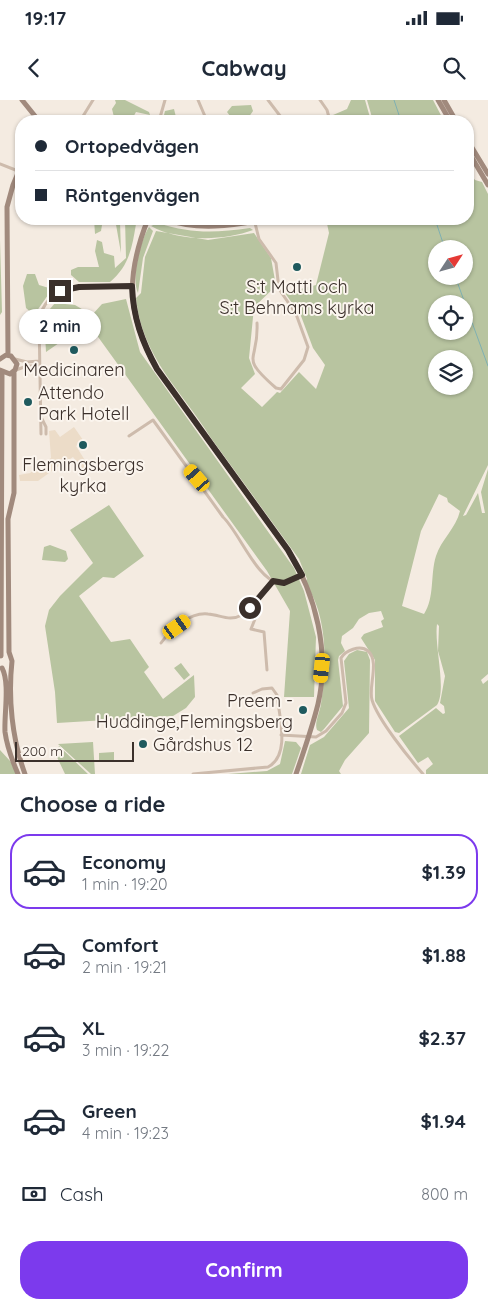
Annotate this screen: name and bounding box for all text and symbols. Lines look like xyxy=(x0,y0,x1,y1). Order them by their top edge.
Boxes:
text: 19:17 xyxy=(25,6,66,30)
icon: back xyxy=(20,54,48,82)
text: Cabway xyxy=(201,54,287,82)
icon: search xyxy=(440,54,468,82)
text: Ortopedvägen xyxy=(65,134,199,158)
text: Röntgenvägen xyxy=(65,183,200,207)
north arrow xyxy=(428,240,472,285)
map controls xyxy=(428,240,473,395)
marker: S:t Matti och S:t Behnams kyrka xyxy=(291,261,303,273)
place label: S:t Matti och S:t Behnams kyrka xyxy=(220,275,374,319)
route end xyxy=(49,280,71,302)
button: locate xyxy=(428,295,473,340)
callout: 2 min xyxy=(19,308,101,344)
text: 2 min xyxy=(39,316,81,336)
marker: Medicinaren xyxy=(68,344,80,356)
button: layers xyxy=(428,350,473,395)
place label: Medicinaren xyxy=(23,358,125,381)
place label: Attendo Park Hotell xyxy=(38,381,129,425)
marker: Attendo Park Hotell xyxy=(22,396,34,408)
marker: Flemingsbergs kyrka xyxy=(77,439,89,451)
place label: Flemingsbergs kyrka xyxy=(22,453,144,497)
car xyxy=(181,462,212,494)
route start xyxy=(239,597,261,619)
car xyxy=(160,612,193,642)
car xyxy=(312,652,331,684)
place label: Preem - Huddinge,Flemingsberg xyxy=(96,689,293,733)
marker: Preem - Huddinge,Flemingsberg xyxy=(297,704,309,716)
place label: Gårdshus 12 xyxy=(153,733,253,756)
marker: Gårdshus 12 xyxy=(137,738,149,750)
scale bar xyxy=(15,739,134,762)
text: 200 m xyxy=(22,742,63,760)
text: Choose a ride xyxy=(20,790,165,818)
icon: car xyxy=(22,849,67,894)
text: Economy xyxy=(82,850,166,874)
text: $1.39 xyxy=(422,860,466,884)
text: 1 min · 19:20 xyxy=(82,874,168,894)
icon: car xyxy=(22,932,67,977)
text: Comfort xyxy=(82,933,159,957)
text: $1.88 xyxy=(422,943,466,967)
text: 2 min · 19:21 xyxy=(82,957,167,977)
icon: car xyxy=(22,1015,67,1060)
text: XL xyxy=(82,1016,105,1040)
text: $2.37 xyxy=(418,1026,466,1050)
text: 3 min · 19:22 xyxy=(82,1040,169,1060)
icon: car xyxy=(22,1098,67,1143)
text: Green xyxy=(82,1099,137,1123)
text: $1.94 xyxy=(421,1109,466,1133)
text: 4 min · 19:23 xyxy=(82,1123,169,1143)
icon: cash xyxy=(20,1180,48,1208)
text: Cash xyxy=(60,1182,104,1206)
text: 800 m xyxy=(421,1184,468,1204)
button: Confirm xyxy=(20,1241,468,1299)

